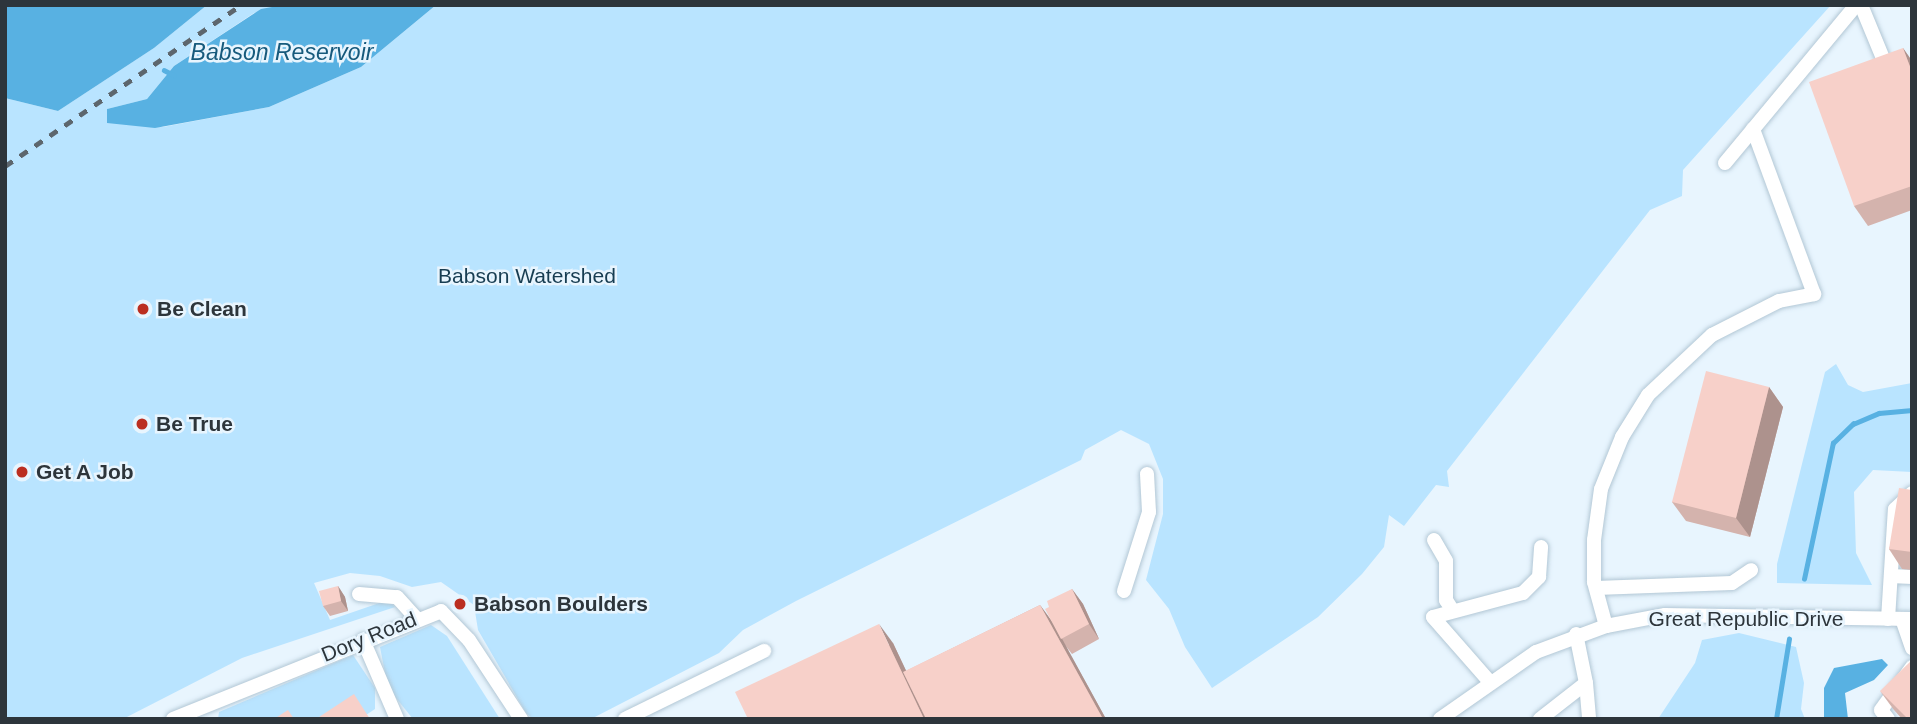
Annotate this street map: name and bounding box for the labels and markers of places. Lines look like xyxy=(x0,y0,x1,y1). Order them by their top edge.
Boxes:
place label: Be Clean xyxy=(157,296,247,322)
marker: Be Clean xyxy=(135,301,151,317)
place label: Be True xyxy=(156,411,233,437)
marker: Be True xyxy=(134,416,150,432)
place label: Get A Job xyxy=(36,459,135,485)
marker: Get A Job xyxy=(14,464,30,480)
place label: Babson Boulders xyxy=(474,591,648,617)
marker: Babson Boulders xyxy=(452,596,468,612)

